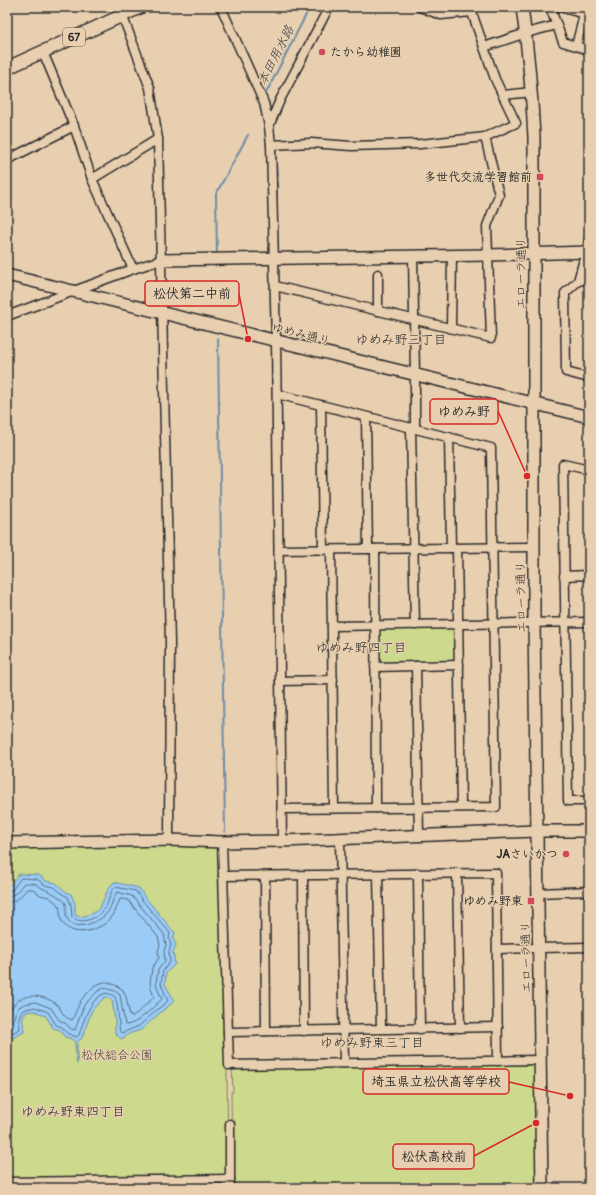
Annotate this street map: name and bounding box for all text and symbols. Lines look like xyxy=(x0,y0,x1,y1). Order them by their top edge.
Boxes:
water label: 本田用水路 xyxy=(254,22,298,88)
road number: 67 xyxy=(63,28,85,46)
place label: たから幼稚園 xyxy=(330,45,402,60)
marker: たから幼稚園 xyxy=(317,47,327,57)
place label: 多世代交流学習館前 xyxy=(424,170,532,185)
marker: 多世代交流学習館前 xyxy=(535,172,545,182)
street label: エローラ通り xyxy=(514,237,529,309)
callout: 松伏第二中前 xyxy=(145,281,239,306)
text: 松伏第二中前 xyxy=(153,286,231,302)
street label: ゆめみ通り xyxy=(270,320,332,349)
district label: ゆめみ野三丁目 xyxy=(355,332,447,348)
callout: ゆめみ野 xyxy=(430,399,498,424)
text: ゆめみ野 xyxy=(438,404,490,420)
street label: エローラ通り xyxy=(513,561,530,633)
district label: ゆめみ野四丁目 xyxy=(315,640,407,656)
place label: JAさいかつ xyxy=(496,847,558,862)
marker: JAさいかつ xyxy=(561,849,571,859)
place label: ゆめみ野東 xyxy=(463,894,523,909)
marker: ゆめみ野東 xyxy=(526,896,536,906)
street label: エローラ通り xyxy=(518,921,535,993)
district label: ゆめみ野東三丁目 xyxy=(320,1035,424,1051)
park label: 松伏総合公園 xyxy=(81,1048,153,1063)
callout: 埼玉県立松伏高等学校 xyxy=(363,1069,509,1094)
text: 埼玉県立松伏高等学校 xyxy=(371,1074,501,1090)
district label: ゆめみ野東四丁目 xyxy=(21,1104,125,1120)
callout: 松伏高校前 xyxy=(393,1144,474,1169)
text: 松伏高校前 xyxy=(401,1149,467,1165)

